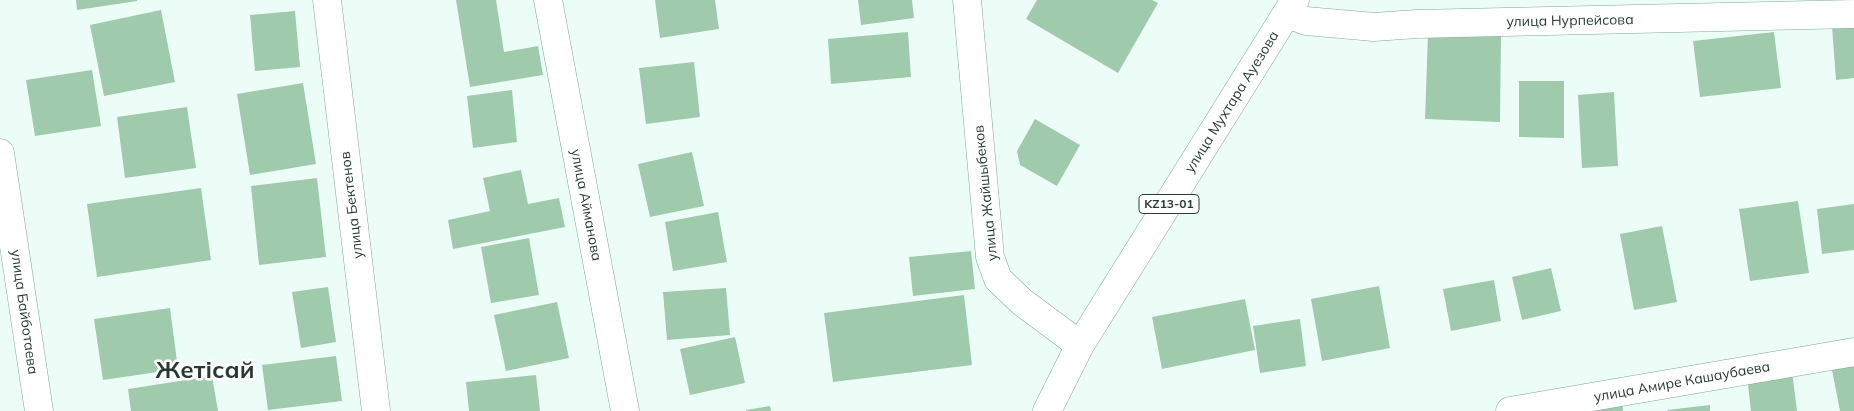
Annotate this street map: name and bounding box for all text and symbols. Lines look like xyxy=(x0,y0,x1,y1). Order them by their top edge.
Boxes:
street label: улица Нурпейсова xyxy=(1506,11,1634,31)
street label: улица Мухтара Ауезова xyxy=(1181,28,1283,176)
street label: улица Жайшыбеков xyxy=(971,124,1001,262)
street label: улица Айманова xyxy=(567,147,605,263)
street label: улица Бектенов xyxy=(337,151,367,259)
road number: KZ13-01 xyxy=(1139,194,1199,213)
street label: улица Байботаева xyxy=(7,248,41,376)
district label: Жетісай xyxy=(156,357,254,385)
street label: улица Амире Кашаубаева xyxy=(1593,358,1771,406)

